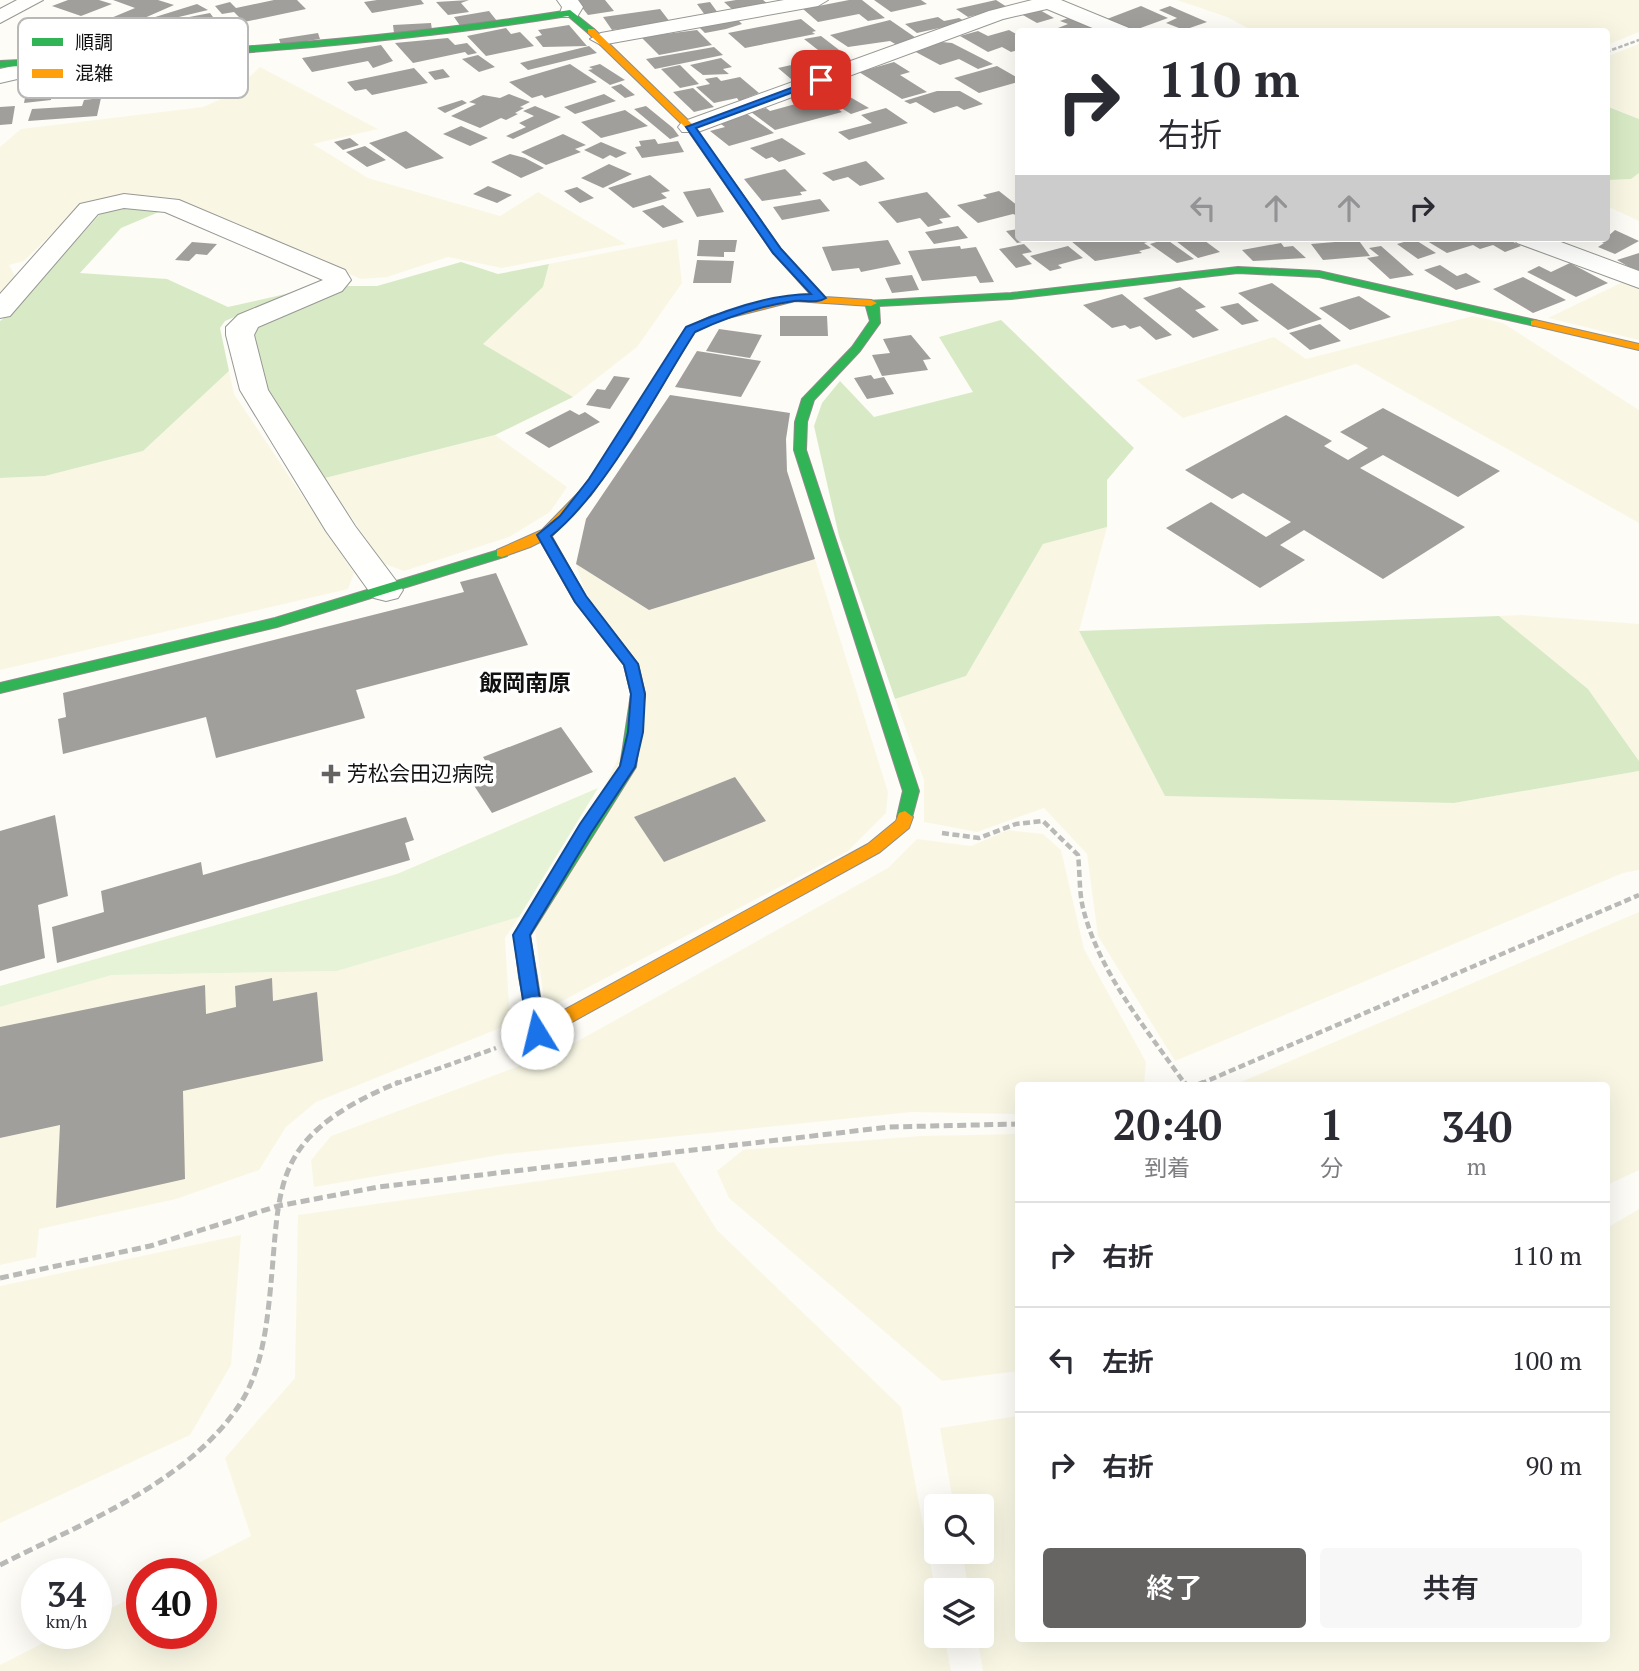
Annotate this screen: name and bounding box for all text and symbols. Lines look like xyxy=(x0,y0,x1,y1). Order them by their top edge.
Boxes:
legend xyxy=(18,18,248,98)
text: 順調 xyxy=(75,29,113,54)
text: 110 m xyxy=(1158,46,1300,111)
pin xyxy=(791,50,851,110)
icon: right xyxy=(1043,56,1134,147)
text: 混雑 xyxy=(75,60,113,85)
icon: arrive xyxy=(802,61,840,99)
text: 右折 xyxy=(1158,113,1222,155)
icon: left xyxy=(1184,189,1222,227)
icon: ahead xyxy=(1257,189,1295,227)
icon: ahead xyxy=(1330,189,1368,227)
icon: right xyxy=(1403,189,1441,227)
district label: 飯岡南原 xyxy=(479,667,571,698)
place label: 芳松会田辺病院 xyxy=(347,759,494,787)
marker: 芳松会田辺病院 xyxy=(321,764,341,784)
position arrow xyxy=(500,996,574,1070)
text: 20:40 xyxy=(1113,1096,1222,1152)
text: 1 xyxy=(1320,1096,1343,1152)
text: 340 xyxy=(1441,1098,1512,1154)
text: m xyxy=(1467,1151,1487,1182)
text: 到着 xyxy=(1144,1152,1190,1183)
text: 分 xyxy=(1320,1152,1343,1183)
icon: right xyxy=(1043,1236,1081,1274)
text: 110 m xyxy=(1512,1238,1582,1272)
text: 右折 xyxy=(1102,1239,1154,1273)
icon: left xyxy=(1043,1341,1081,1379)
text: 100 m xyxy=(1512,1343,1582,1377)
text: 左折 xyxy=(1102,1344,1154,1378)
icon: right xyxy=(1043,1446,1081,1484)
text: 90 m xyxy=(1526,1448,1582,1482)
text: 右折 xyxy=(1102,1449,1154,1483)
map controls xyxy=(924,1494,994,1648)
button: search xyxy=(924,1494,994,1564)
button: 終了 xyxy=(1043,1548,1306,1628)
button: 共有 xyxy=(1320,1548,1582,1628)
speed limit sign: 40 xyxy=(126,1558,217,1649)
text: 34 xyxy=(47,1571,86,1617)
button: layers xyxy=(924,1578,994,1648)
text: km/h xyxy=(46,1609,87,1633)

